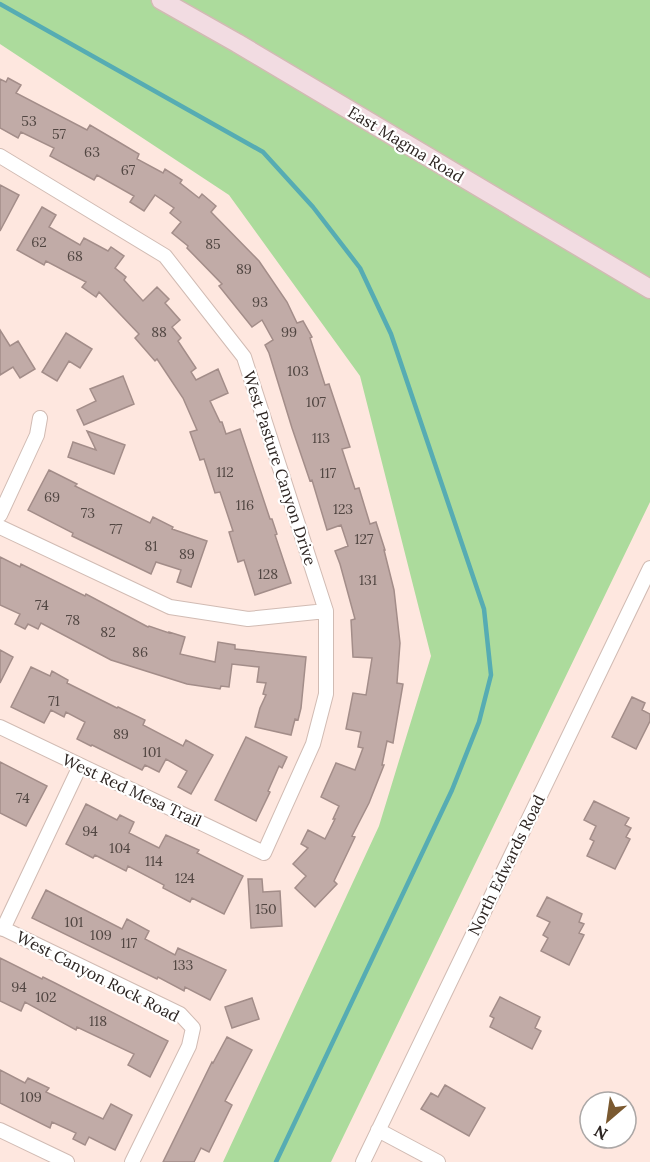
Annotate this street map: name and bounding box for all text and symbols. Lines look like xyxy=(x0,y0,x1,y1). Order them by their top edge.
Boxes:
street label: East Magma Road xyxy=(344,102,468,187)
house number: 53 xyxy=(21,112,37,130)
house number: 57 xyxy=(52,125,67,143)
house number: 63 xyxy=(84,143,100,161)
house number: 67 xyxy=(121,161,136,179)
house number: 62 xyxy=(31,233,47,251)
house number: 85 xyxy=(205,235,221,253)
house number: 68 xyxy=(67,247,83,265)
house number: 89 xyxy=(236,260,252,278)
house number: 93 xyxy=(252,293,268,311)
house number: 88 xyxy=(151,323,167,341)
house number: 99 xyxy=(281,323,297,341)
house number: 103 xyxy=(287,362,309,380)
street label: West Pasture Canyon Drive xyxy=(239,368,321,568)
house number: 107 xyxy=(306,393,327,411)
house number: 113 xyxy=(312,429,330,447)
house number: 112 xyxy=(216,463,234,481)
house number: 117 xyxy=(320,464,337,482)
house number: 69 xyxy=(44,488,60,506)
house number: 116 xyxy=(236,496,254,514)
house number: 123 xyxy=(333,500,353,518)
house number: 73 xyxy=(81,504,95,522)
house number: 77 xyxy=(110,520,123,538)
house number: 127 xyxy=(354,530,374,548)
house number: 81 xyxy=(145,537,157,555)
house number: 89 xyxy=(179,545,195,563)
house number: 128 xyxy=(258,565,278,583)
house number: 131 xyxy=(359,571,377,589)
house number: 74 xyxy=(35,596,49,614)
house number: 78 xyxy=(66,611,80,629)
house number: 82 xyxy=(100,623,116,641)
house number: 86 xyxy=(132,643,148,661)
house number: 71 xyxy=(48,692,60,710)
house number: 89 xyxy=(113,725,129,743)
house number: 101 xyxy=(143,743,161,761)
street label: West Red Mesa Trail xyxy=(59,749,205,831)
house number: 74 xyxy=(16,789,30,807)
street label: North Edwards Road xyxy=(463,791,549,939)
house number: 94 xyxy=(82,822,98,840)
house number: 104 xyxy=(109,839,131,857)
house number: 114 xyxy=(145,852,163,870)
house number: 124 xyxy=(175,869,195,887)
house number: 150 xyxy=(255,900,277,918)
house number: 101 xyxy=(65,913,83,931)
street label: West Canyon Rock Road xyxy=(13,926,183,1026)
house number: 109 xyxy=(90,926,112,944)
house number: 117 xyxy=(121,934,138,952)
house number: 133 xyxy=(173,956,194,974)
house number: 94 xyxy=(11,978,27,996)
house number: 102 xyxy=(35,988,57,1006)
house number: 118 xyxy=(89,1012,107,1030)
house number: 109 xyxy=(20,1088,42,1106)
north arrow xyxy=(578,1090,638,1150)
text: N xyxy=(590,1121,611,1145)

